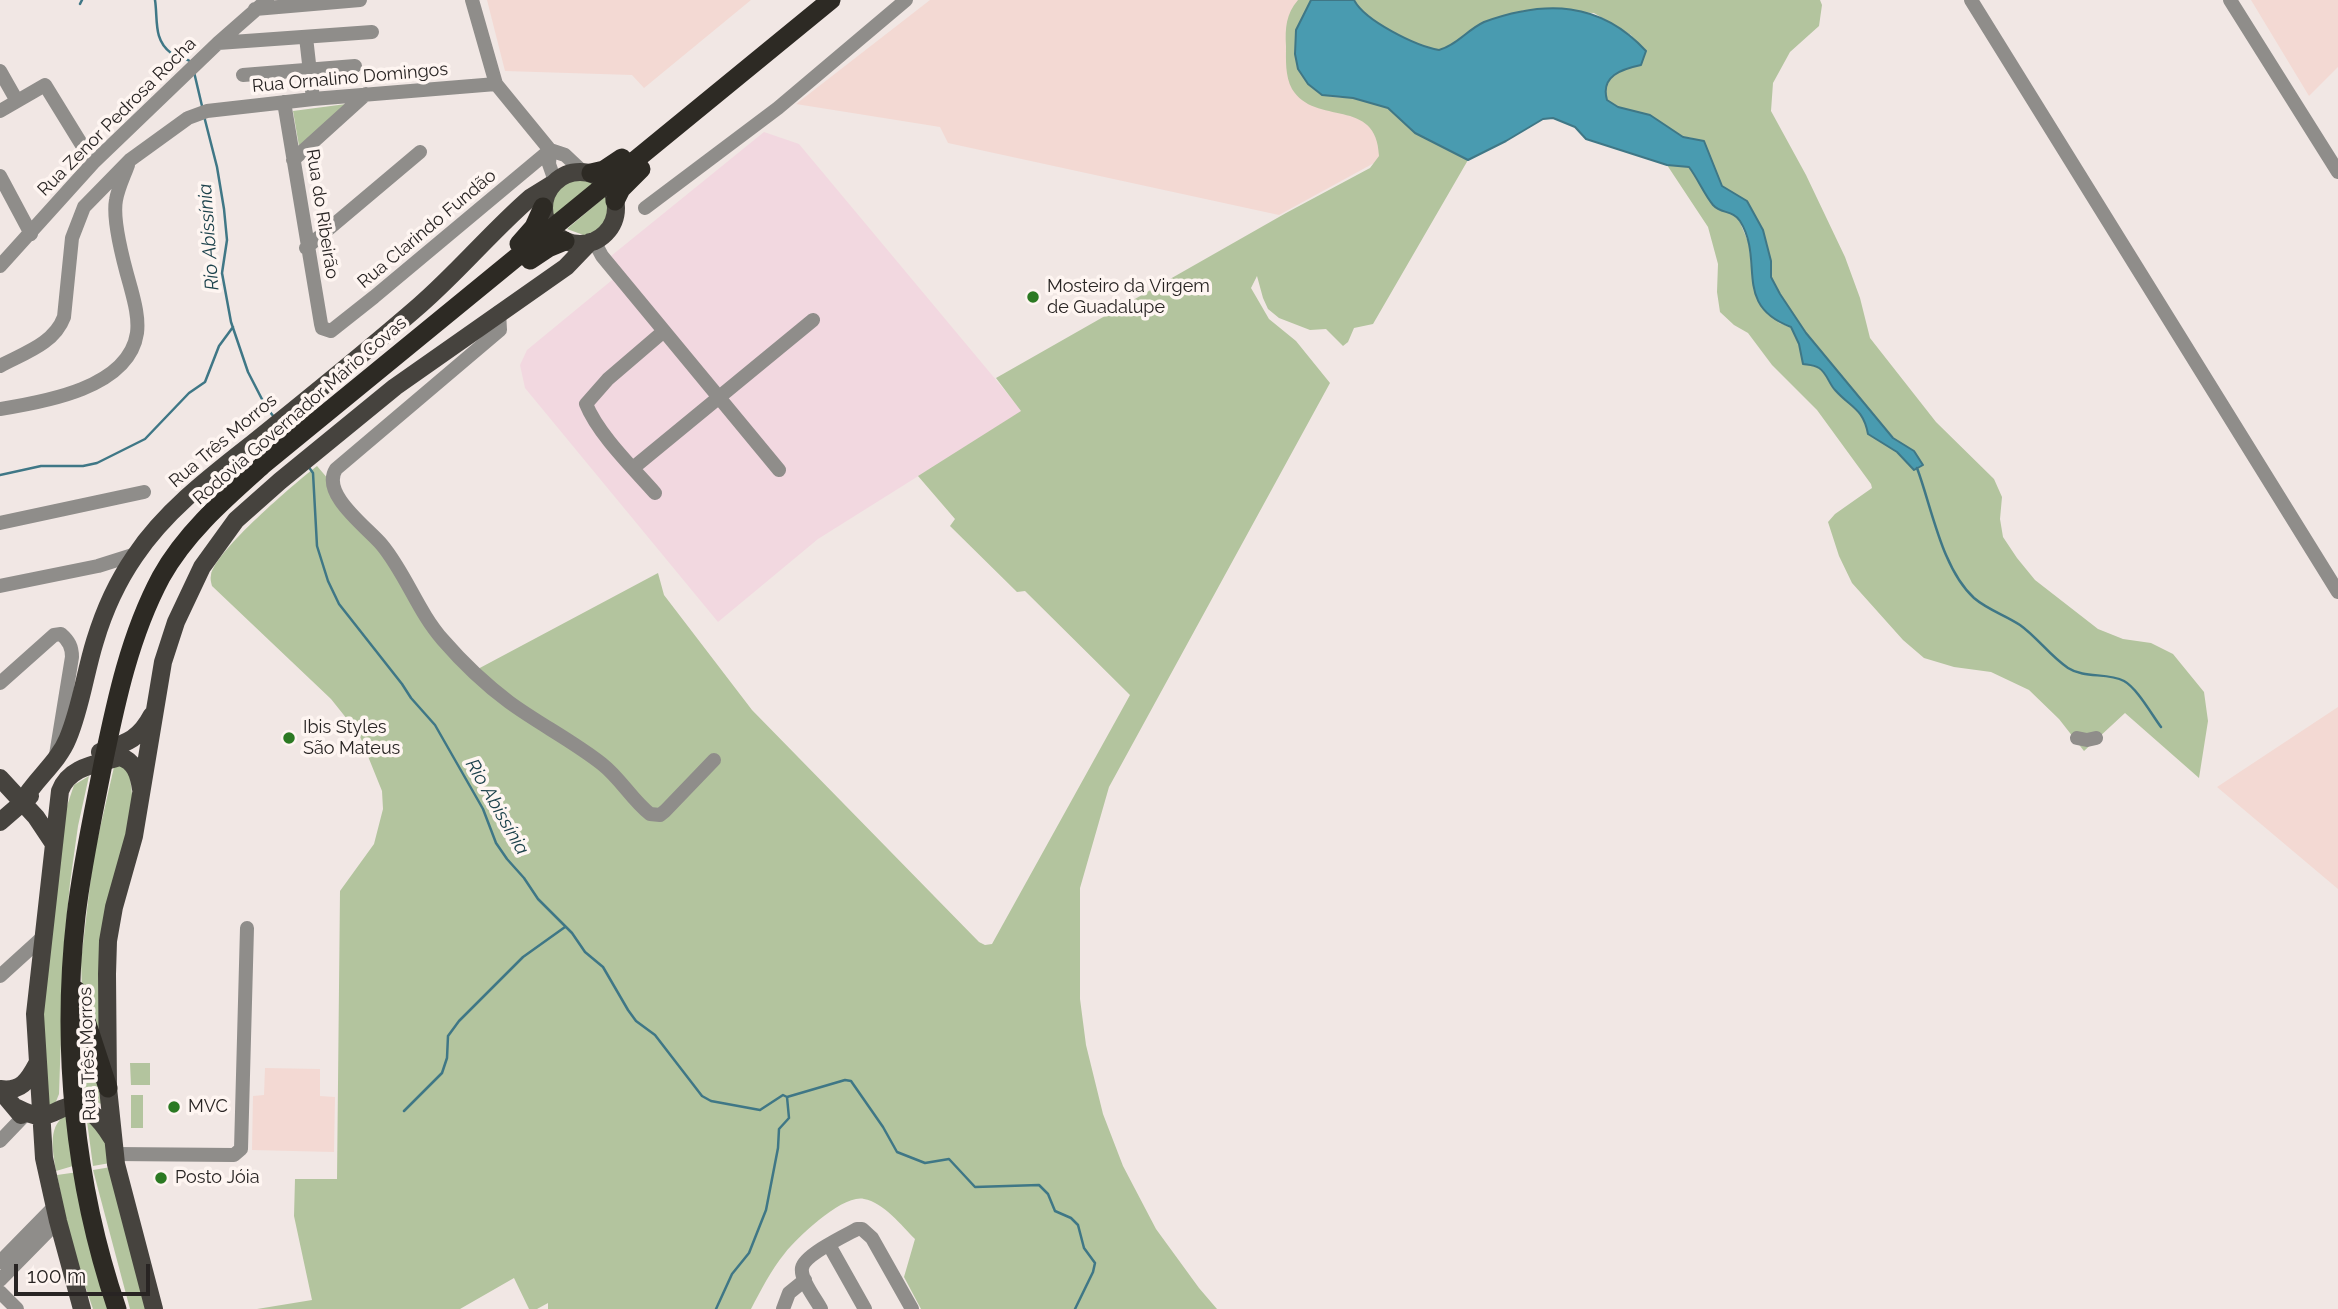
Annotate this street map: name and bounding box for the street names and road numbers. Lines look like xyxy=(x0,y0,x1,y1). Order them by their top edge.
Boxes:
street label: Rua Zenor Pedrosa Rocha xyxy=(33,33,201,201)
street label: Rua Ornalino Domingos xyxy=(251,59,449,97)
street label: Rua do Ribeirão xyxy=(301,148,343,280)
street label: Rua Clarindo Fundão xyxy=(353,165,501,293)
street label: Rodovia Governador Mário Covas xyxy=(189,312,411,510)
street label: Rua Três Morros xyxy=(165,390,281,492)
street label: Rua Três Morros xyxy=(75,987,101,1121)

